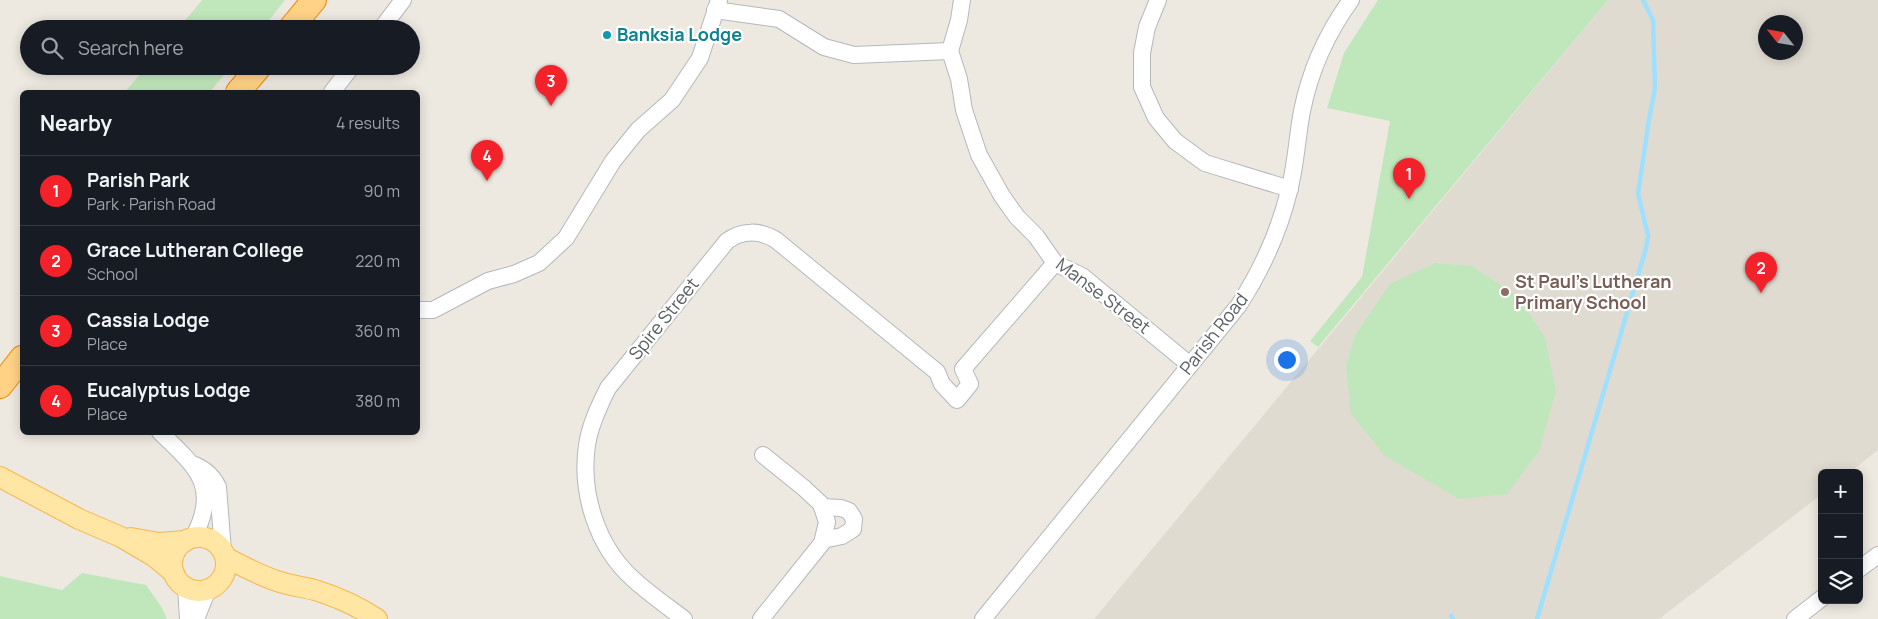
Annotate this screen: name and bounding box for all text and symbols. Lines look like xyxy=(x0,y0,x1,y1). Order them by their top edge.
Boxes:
north arrow xyxy=(1758,15,1803,60)
search box xyxy=(20,20,420,75)
place label: Banksia Lodge xyxy=(617,22,742,46)
marker: Banksia Lodge xyxy=(601,29,613,41)
icon: search xyxy=(38,34,66,62)
text: Search here xyxy=(78,35,184,61)
pin: 3 xyxy=(535,65,567,106)
text: Nearby xyxy=(40,109,112,137)
text: 4 results xyxy=(336,112,400,134)
pin: 4 xyxy=(471,140,503,181)
pin: 1 xyxy=(1393,158,1425,199)
text: Parish Park xyxy=(87,167,189,193)
text: 1 xyxy=(52,180,60,202)
text: 90 m xyxy=(364,180,400,202)
text: Park · Parish Road xyxy=(87,193,216,215)
text: Grace Lutheran College xyxy=(87,237,304,263)
text: 2 xyxy=(51,250,61,272)
text: 220 m xyxy=(355,250,400,272)
street label: Manse Street xyxy=(1052,252,1156,339)
pin: 2 xyxy=(1745,252,1777,293)
text: School xyxy=(87,263,138,285)
place label: St Paul's Lutheran Primary School xyxy=(1515,269,1672,314)
street label: Spire Street xyxy=(623,272,704,364)
marker: St Paul's Lutheran Primary School xyxy=(1499,286,1511,298)
street label: Parish Road xyxy=(1174,288,1253,379)
text: Cassia Lodge xyxy=(87,307,209,333)
text: 3 xyxy=(51,320,61,342)
text: 360 m xyxy=(355,320,400,342)
text: Place xyxy=(87,333,127,355)
your location xyxy=(1274,347,1300,373)
text: Eucalyptus Lodge xyxy=(87,377,250,403)
text: 4 xyxy=(51,390,61,412)
text: 380 m xyxy=(355,390,400,412)
text: Place xyxy=(87,403,127,425)
map controls xyxy=(1818,469,1863,604)
button: + xyxy=(1818,469,1863,514)
button: − xyxy=(1818,514,1863,559)
button: layers xyxy=(1818,559,1863,604)

